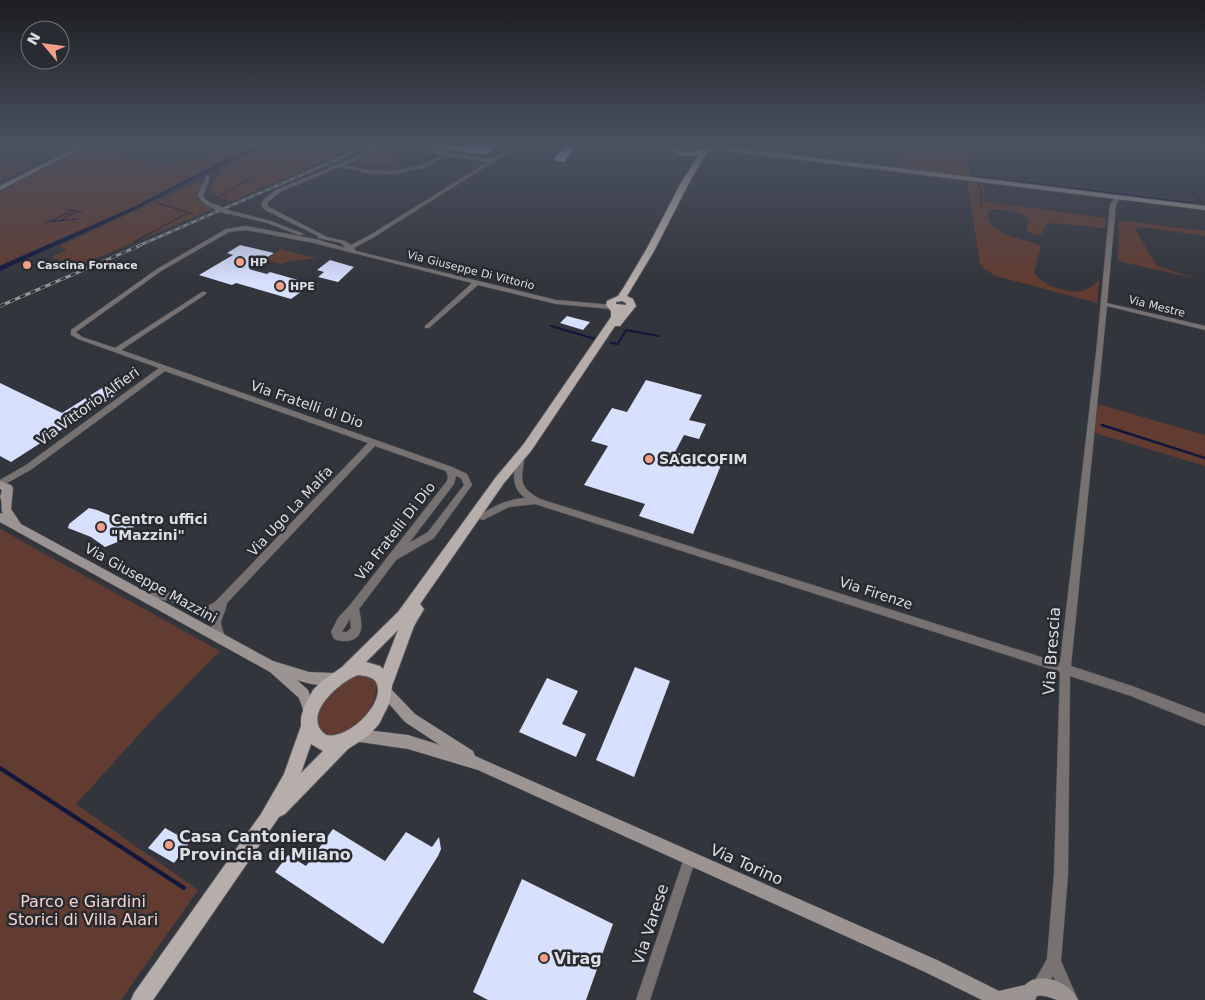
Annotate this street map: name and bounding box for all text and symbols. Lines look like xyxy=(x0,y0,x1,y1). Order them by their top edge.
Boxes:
north arrow xyxy=(20,20,70,70)
text: N xyxy=(24,30,43,48)
street label: Via Giuseppe Di Vittorio xyxy=(406,248,536,293)
marker: HP xyxy=(234,256,246,268)
place label: HP xyxy=(250,256,267,269)
marker: Cascina Fornace xyxy=(21,259,33,271)
place label: Cascina Fornace xyxy=(37,259,138,272)
marker: HPE xyxy=(274,280,286,292)
place label: HPE xyxy=(290,280,315,293)
street label: Via Mestre xyxy=(1127,293,1187,320)
street label: Via Vittorio Alfieri xyxy=(34,364,142,448)
street label: Via Fratelli di Dio xyxy=(248,377,366,431)
place label: SAGICOFIM xyxy=(659,451,748,467)
marker: SAGICOFIM xyxy=(643,453,655,465)
street label: Via Ugo La Malfa xyxy=(244,463,336,559)
street label: Via Fratelli Di Dio xyxy=(352,479,438,583)
place label: Centro uffici "Mazzini" xyxy=(111,511,208,543)
marker: Centro uffici "Mazzini" xyxy=(95,521,107,533)
street label: Via Giuseppe Mazzini xyxy=(82,540,220,626)
street label: Via Firenze xyxy=(837,574,915,612)
street label: Via Brescia xyxy=(1039,606,1064,696)
place label: Casa Cantoniera Provincia di Milano xyxy=(179,827,351,864)
marker: Casa Cantoniera Provincia di Milano xyxy=(163,839,175,851)
street label: Via Torino xyxy=(707,840,786,889)
street label: Via Varese xyxy=(629,881,672,967)
park label: Parco e Giardini Storici di Villa Alari xyxy=(8,892,158,929)
place label: Virag xyxy=(554,949,602,968)
marker: Virag xyxy=(538,952,550,964)

